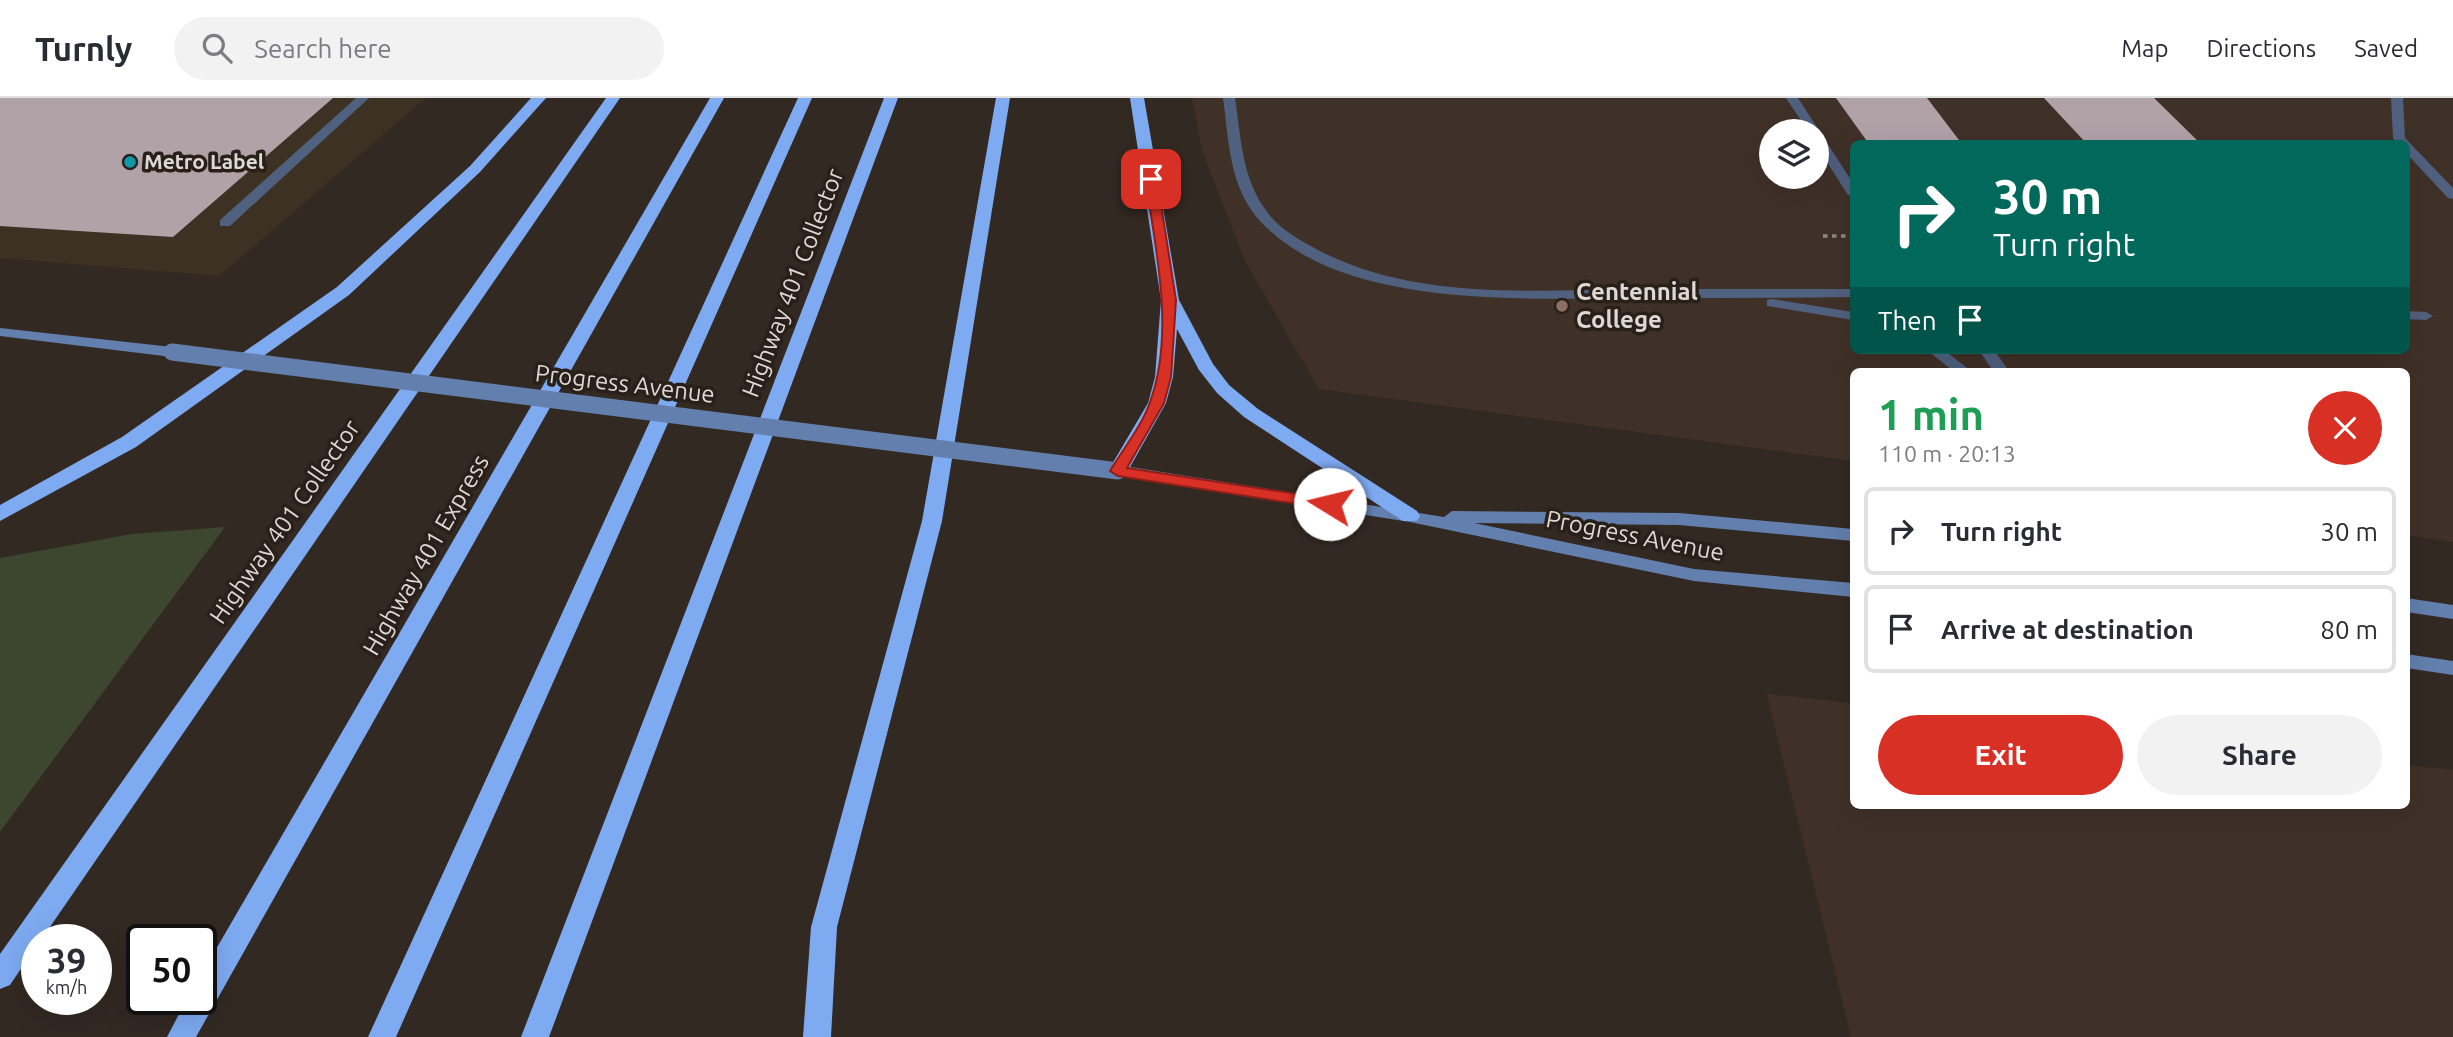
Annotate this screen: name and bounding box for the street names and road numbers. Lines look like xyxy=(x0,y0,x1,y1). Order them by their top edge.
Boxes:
street label: Highway 401 Collector xyxy=(737,165,849,401)
street label: Progress Avenue xyxy=(534,359,716,408)
street label: Highway 401 Collector xyxy=(204,415,365,629)
street label: Highway 401 Express xyxy=(357,450,494,660)
street label: Progress Avenue xyxy=(1544,505,1726,566)

